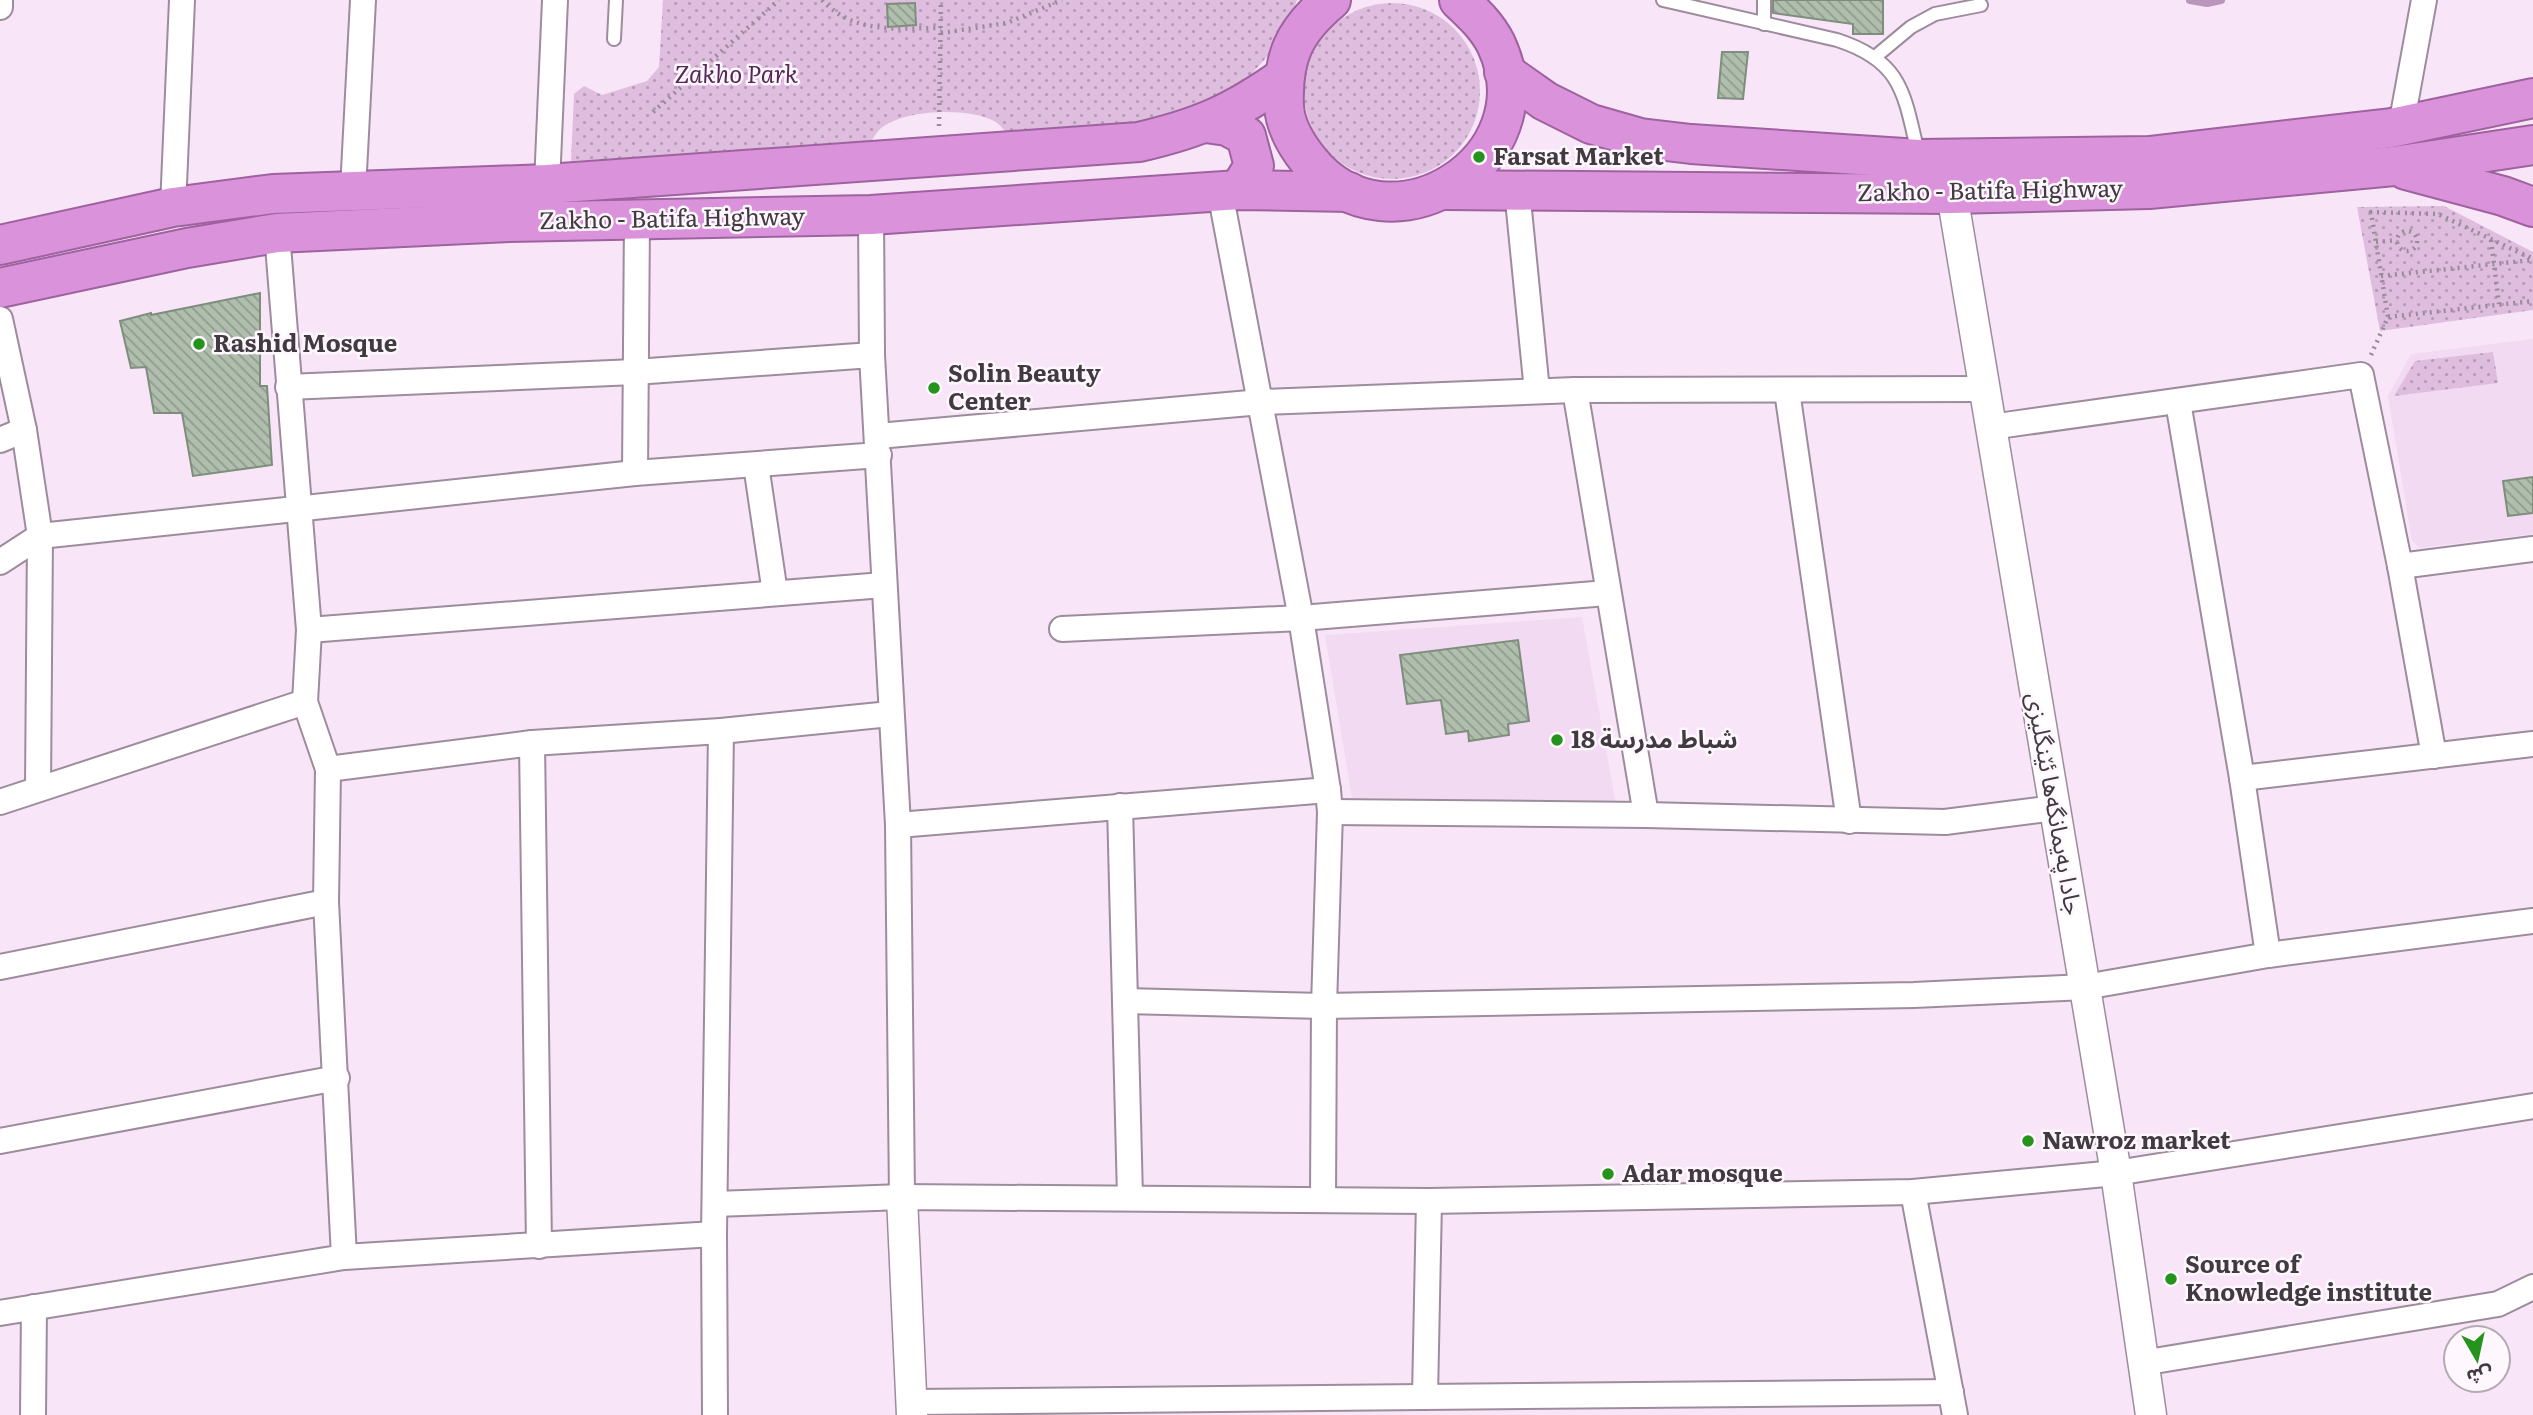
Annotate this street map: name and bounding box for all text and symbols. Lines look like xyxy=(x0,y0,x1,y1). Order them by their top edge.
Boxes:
park label: Zakho Park xyxy=(674,55,799,90)
place label: Farsat Market xyxy=(1493,137,1664,172)
marker: Farsat Market xyxy=(1471,149,1487,165)
street label: Zakho - Batifa Highway xyxy=(1857,169,2123,208)
street label: Zakho - Batifa Highway xyxy=(539,197,805,236)
place label: Rashid Mosque xyxy=(213,324,397,359)
marker: Rashid Mosque xyxy=(191,336,207,352)
place label: Solin Beauty Center xyxy=(948,354,1101,417)
marker: Solin Beauty Center xyxy=(926,380,942,396)
street label: جادا په‌يمانگه‌ها ئێنگليزى xyxy=(2019,689,2093,918)
place label: 18 شباط مدرسة xyxy=(1571,720,1738,755)
marker: 18 شباط مدرسة xyxy=(1549,732,1565,748)
place label: Nawroz market xyxy=(2042,1121,2231,1156)
marker: Nawroz market xyxy=(2020,1133,2036,1149)
place label: Adar mosque xyxy=(1622,1154,1783,1189)
marker: Adar mosque xyxy=(1600,1166,1616,1182)
place label: Source of Knowledge institute xyxy=(2185,1245,2432,1308)
marker: Source of Knowledge institute xyxy=(2163,1271,2179,1287)
north arrow xyxy=(2442,1324,2512,1394)
text: ش xyxy=(2465,1361,2495,1393)

